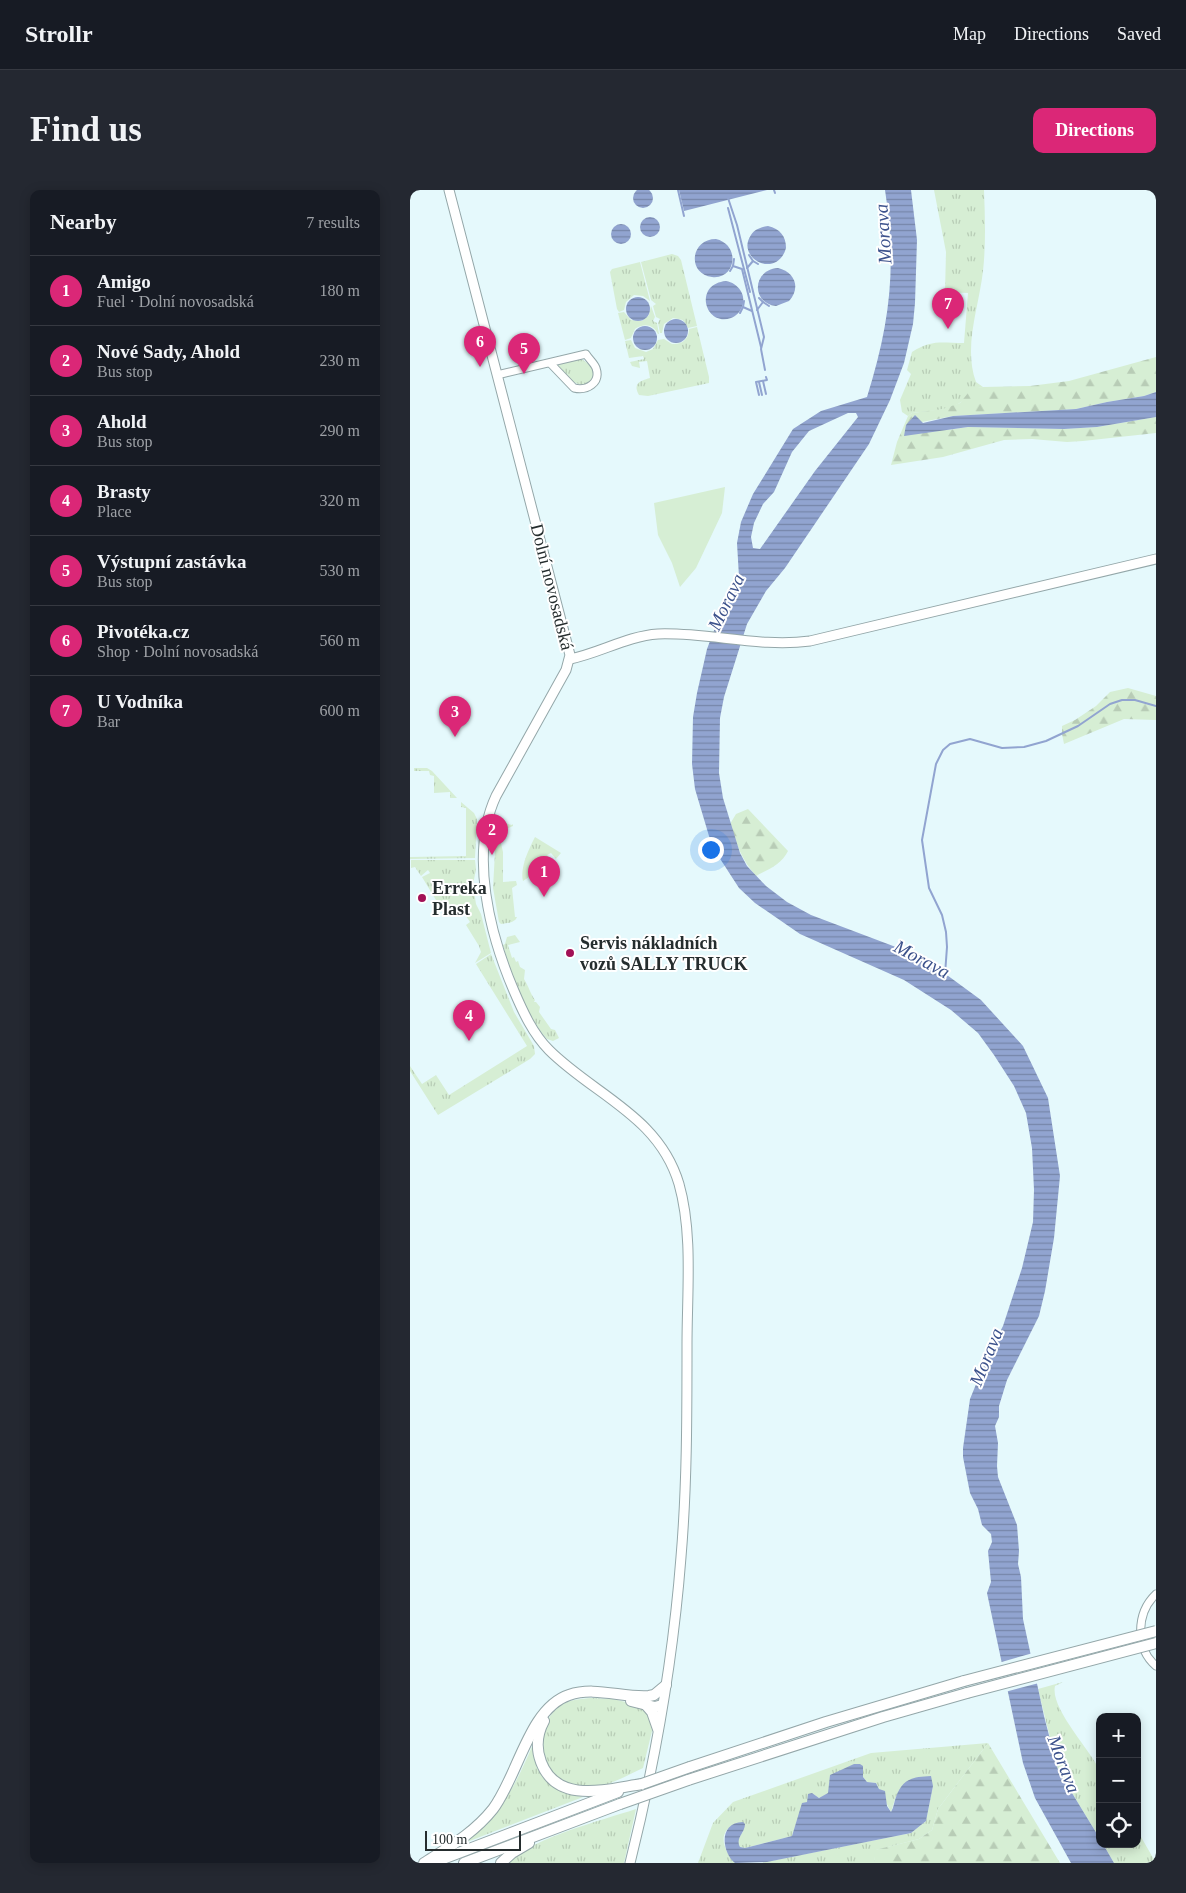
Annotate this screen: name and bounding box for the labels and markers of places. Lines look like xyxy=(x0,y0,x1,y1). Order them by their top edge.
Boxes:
pin: 7 xyxy=(932,288,964,329)
pin: 6 xyxy=(464,326,496,367)
pin: 5 xyxy=(508,333,540,374)
pin: 3 xyxy=(439,696,471,737)
pin: 2 xyxy=(476,814,508,855)
pin: 1 xyxy=(528,856,560,897)
place label: Erreka Plast xyxy=(432,878,487,919)
marker: Erreka Plast xyxy=(416,892,428,904)
place label: Servis nákladních vozů SALLY TRUCK xyxy=(580,933,747,974)
marker: Servis nákladních vozů SALLY TRUCK xyxy=(564,947,576,959)
pin: 4 xyxy=(453,1000,485,1041)

